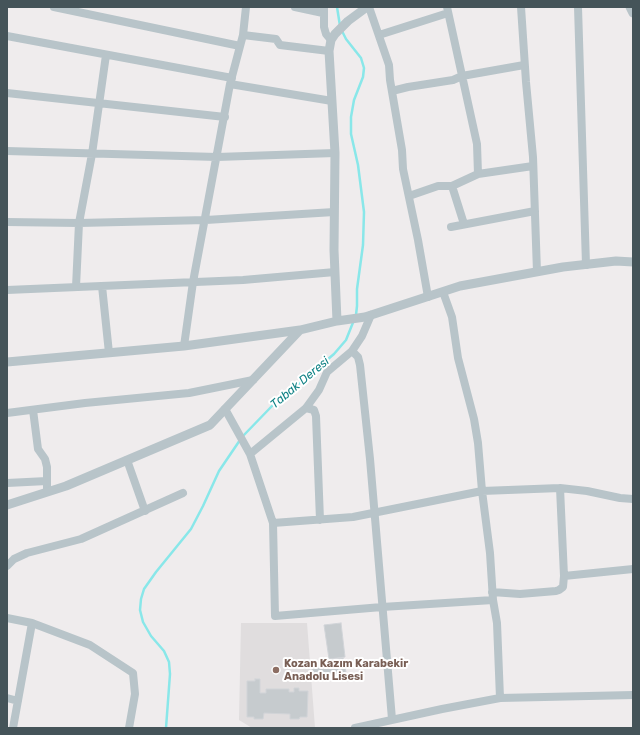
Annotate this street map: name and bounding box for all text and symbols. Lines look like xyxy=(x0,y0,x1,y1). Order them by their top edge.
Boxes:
water label: Tabak Deresi xyxy=(268,354,332,412)
place label: Kozan Kazım Karabekir Anadolu Lisesi xyxy=(284,657,408,683)
marker: Kozan Kazım Karabekir Anadolu Lisesi xyxy=(271,665,281,675)

